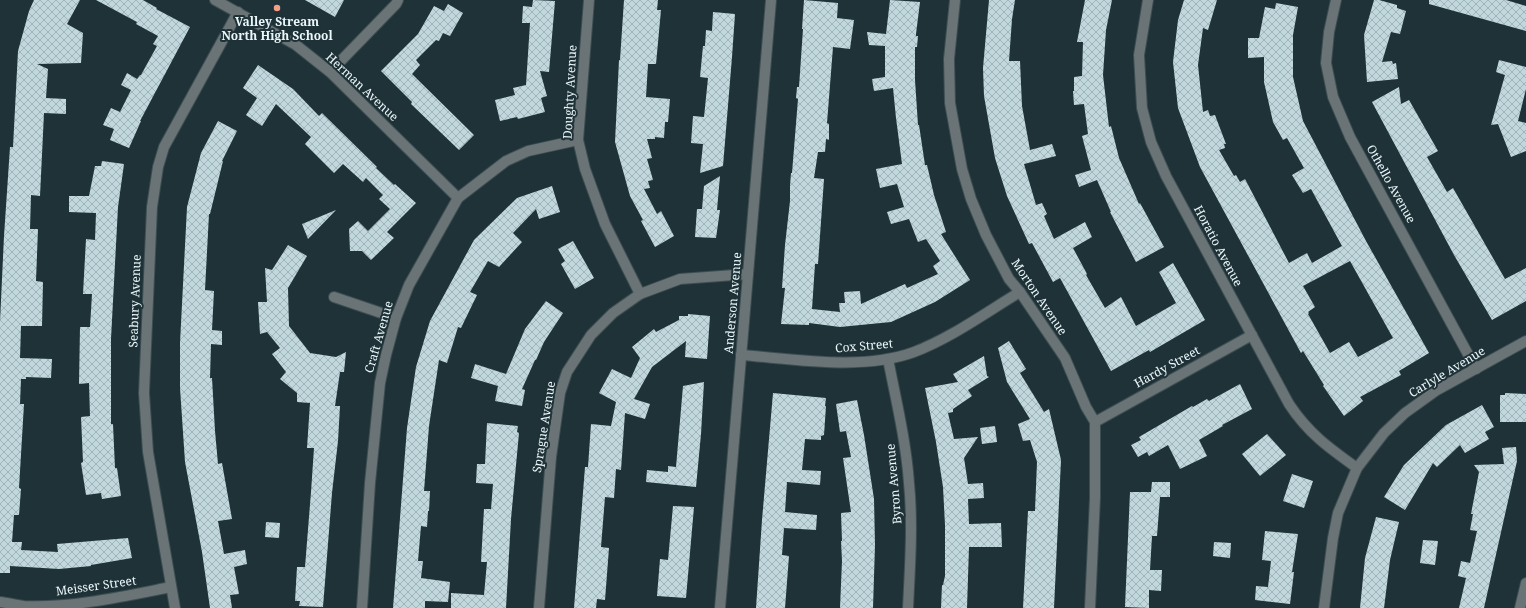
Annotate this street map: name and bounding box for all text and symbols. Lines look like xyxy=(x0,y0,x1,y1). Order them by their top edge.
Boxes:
marker: Valley Stream North High School xyxy=(272,3,282,13)
place label: Valley Stream North High School xyxy=(221,13,333,44)
street label: Doughty Avenue xyxy=(559,44,580,140)
street label: Herman Avenue xyxy=(322,49,402,125)
street label: Othello Avenue xyxy=(1363,141,1420,226)
street label: Horatio Avenue xyxy=(1190,202,1247,289)
street label: Anderson Avenue xyxy=(720,252,745,354)
street label: Seabury Avenue xyxy=(124,254,145,348)
street label: Morton Avenue xyxy=(1008,255,1071,338)
street label: Craft Avenue xyxy=(360,299,397,375)
street label: Cox Street xyxy=(834,335,894,356)
street label: Hardy Street xyxy=(1131,342,1203,392)
street label: Carlyle Avenue xyxy=(1405,342,1488,401)
street label: Sprague Avenue xyxy=(528,380,559,474)
street label: Byron Avenue xyxy=(882,443,905,525)
street label: Meisser Street xyxy=(55,571,137,600)

